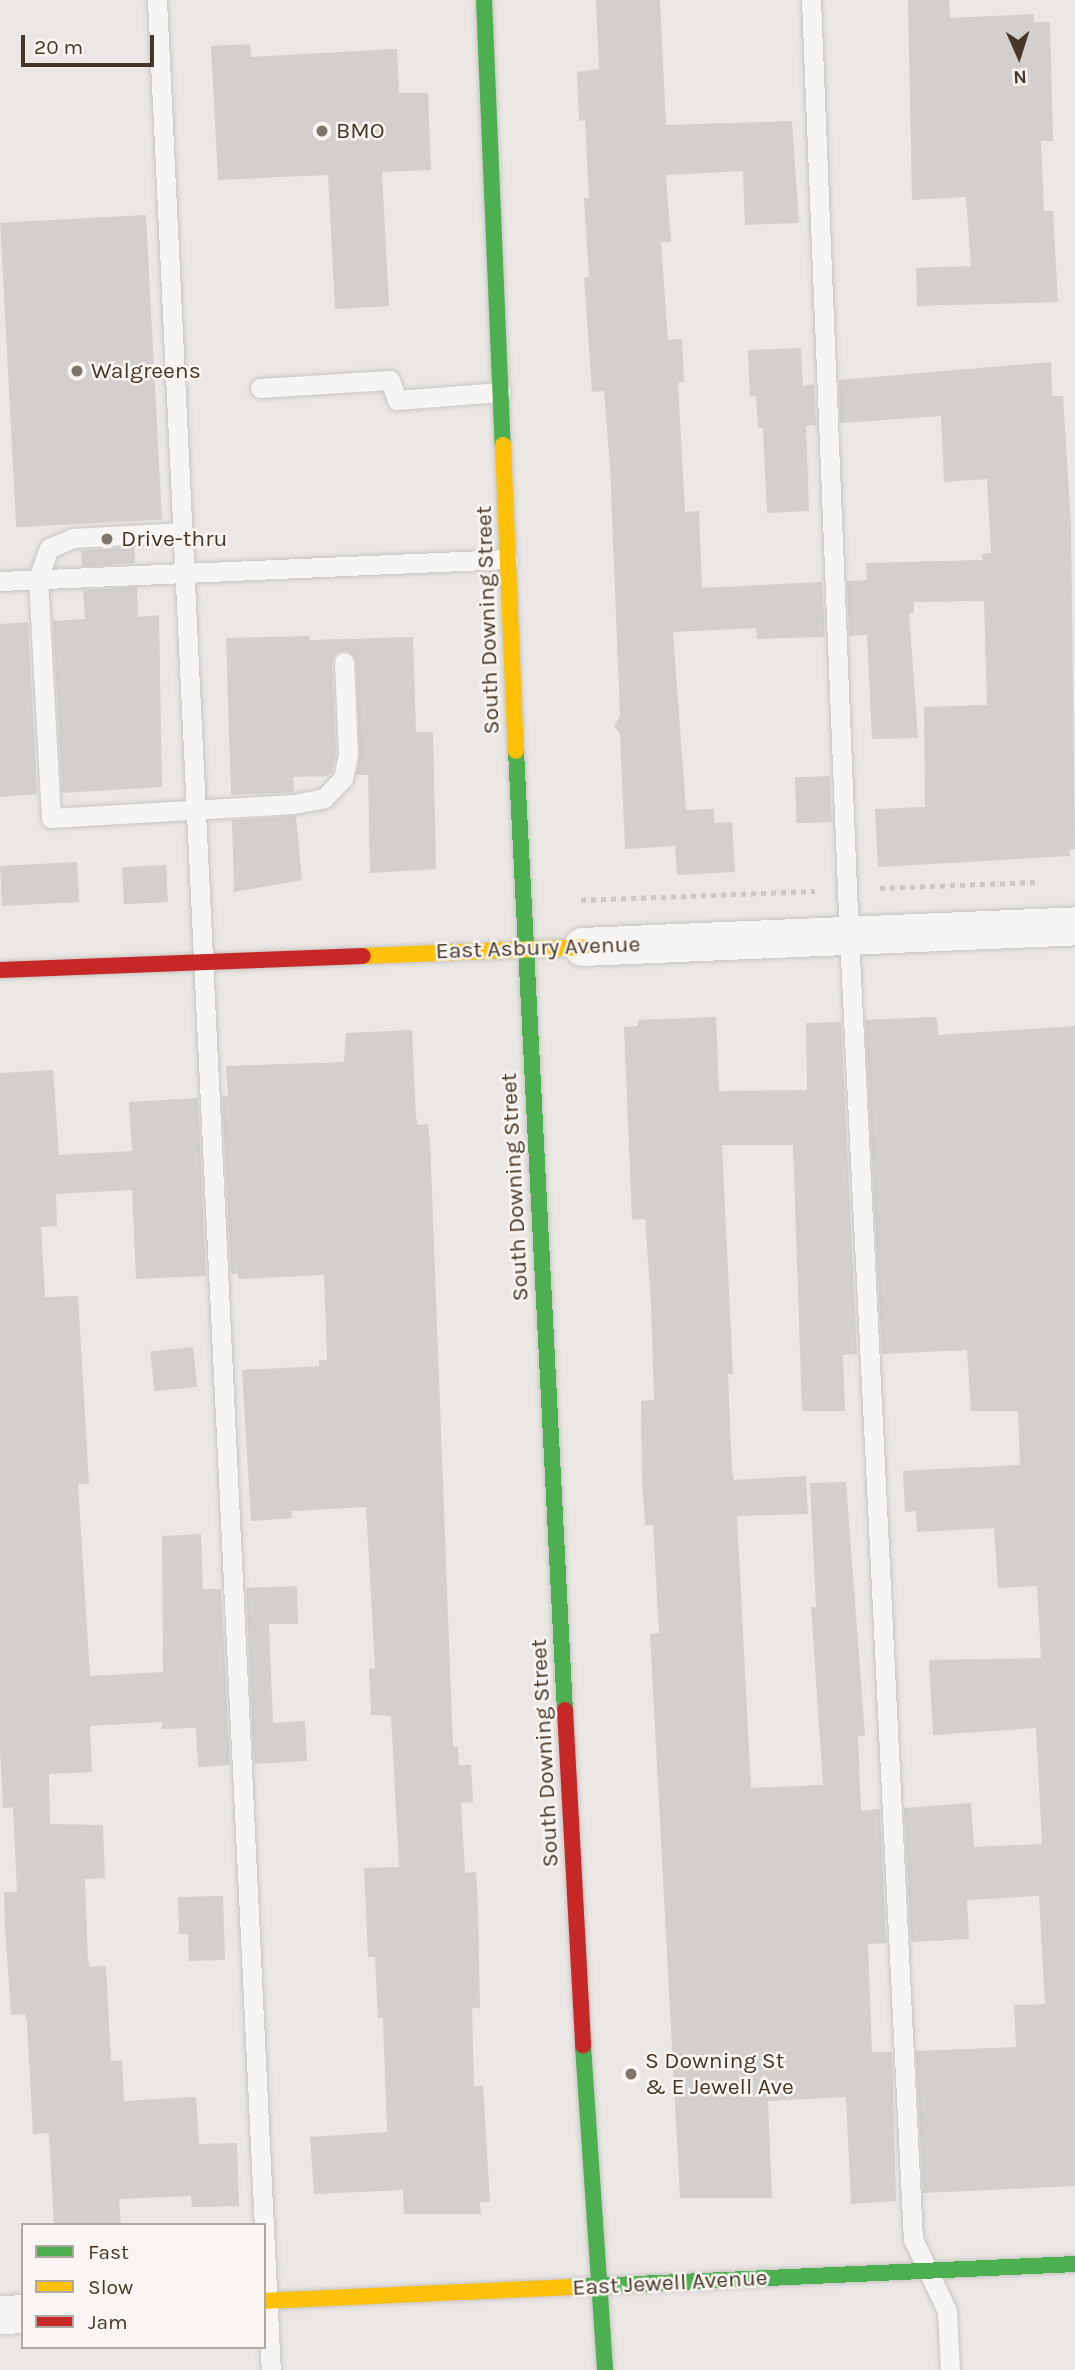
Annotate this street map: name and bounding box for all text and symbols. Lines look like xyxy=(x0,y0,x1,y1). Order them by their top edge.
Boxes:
scale bar xyxy=(24,21,158,65)
north arrow xyxy=(984,21,1054,91)
text: 20 m xyxy=(34,35,83,59)
text: N xyxy=(1013,66,1027,88)
place label: BMO xyxy=(336,117,385,145)
marker: BMO xyxy=(314,123,330,139)
place label: Walgreens xyxy=(91,357,201,385)
marker: Walgreens xyxy=(69,363,85,379)
street label: South Downing Street xyxy=(470,505,506,735)
place label: Drive-thru xyxy=(121,525,227,553)
marker: Drive-thru xyxy=(99,531,115,547)
street label: East Asbury Avenue xyxy=(435,931,641,965)
street label: South Downing Street xyxy=(495,1072,535,1302)
street label: South Downing Street xyxy=(525,1638,565,1868)
place label: S Downing St & E Jewell Ave xyxy=(645,2047,794,2101)
marker: S Downing St & E Jewell Ave xyxy=(623,2066,639,2082)
legend xyxy=(21,2223,266,2349)
text: Fast xyxy=(88,2240,129,2264)
street label: East Jewell Avenue xyxy=(572,2264,768,2302)
text: Slow xyxy=(88,2275,133,2299)
text: Jam xyxy=(88,2310,128,2334)

